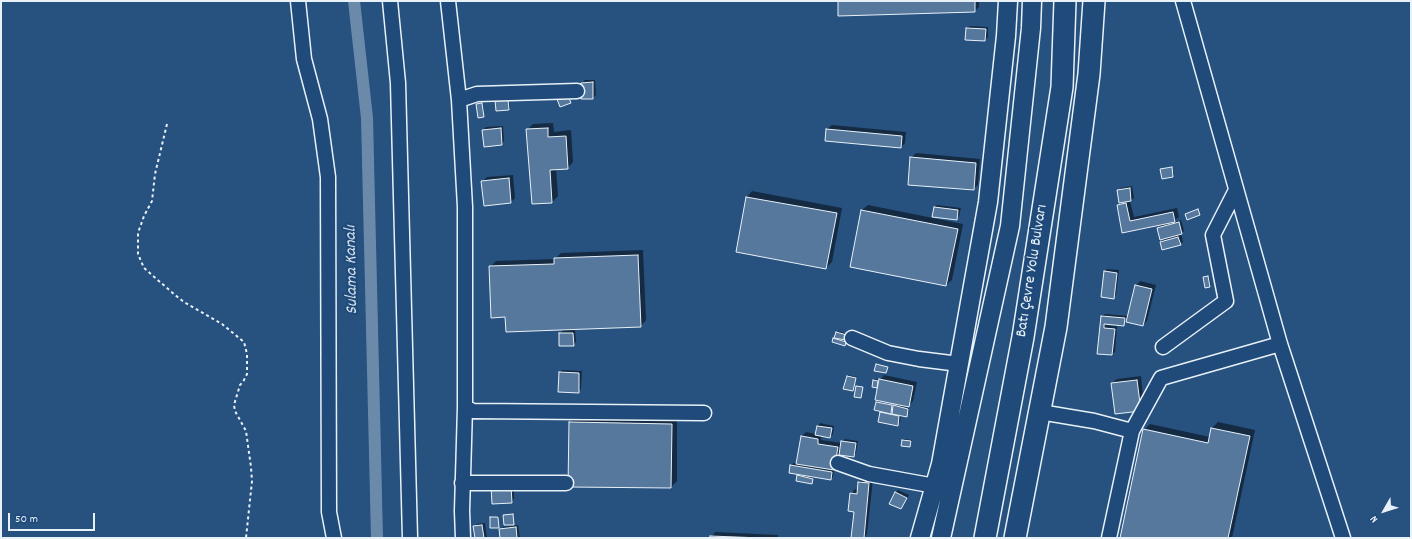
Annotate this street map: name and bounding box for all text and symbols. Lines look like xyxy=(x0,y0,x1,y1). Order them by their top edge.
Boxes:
street label: Batı Çevre Yolu Bulvarı xyxy=(1013,203,1053,339)
water label: Sulama Kanalı xyxy=(342,225,364,315)
north arrow xyxy=(1364,491,1404,531)
scale bar xyxy=(10,505,97,531)
text: 50 m xyxy=(15,511,38,528)
text: N xyxy=(1367,511,1383,526)

